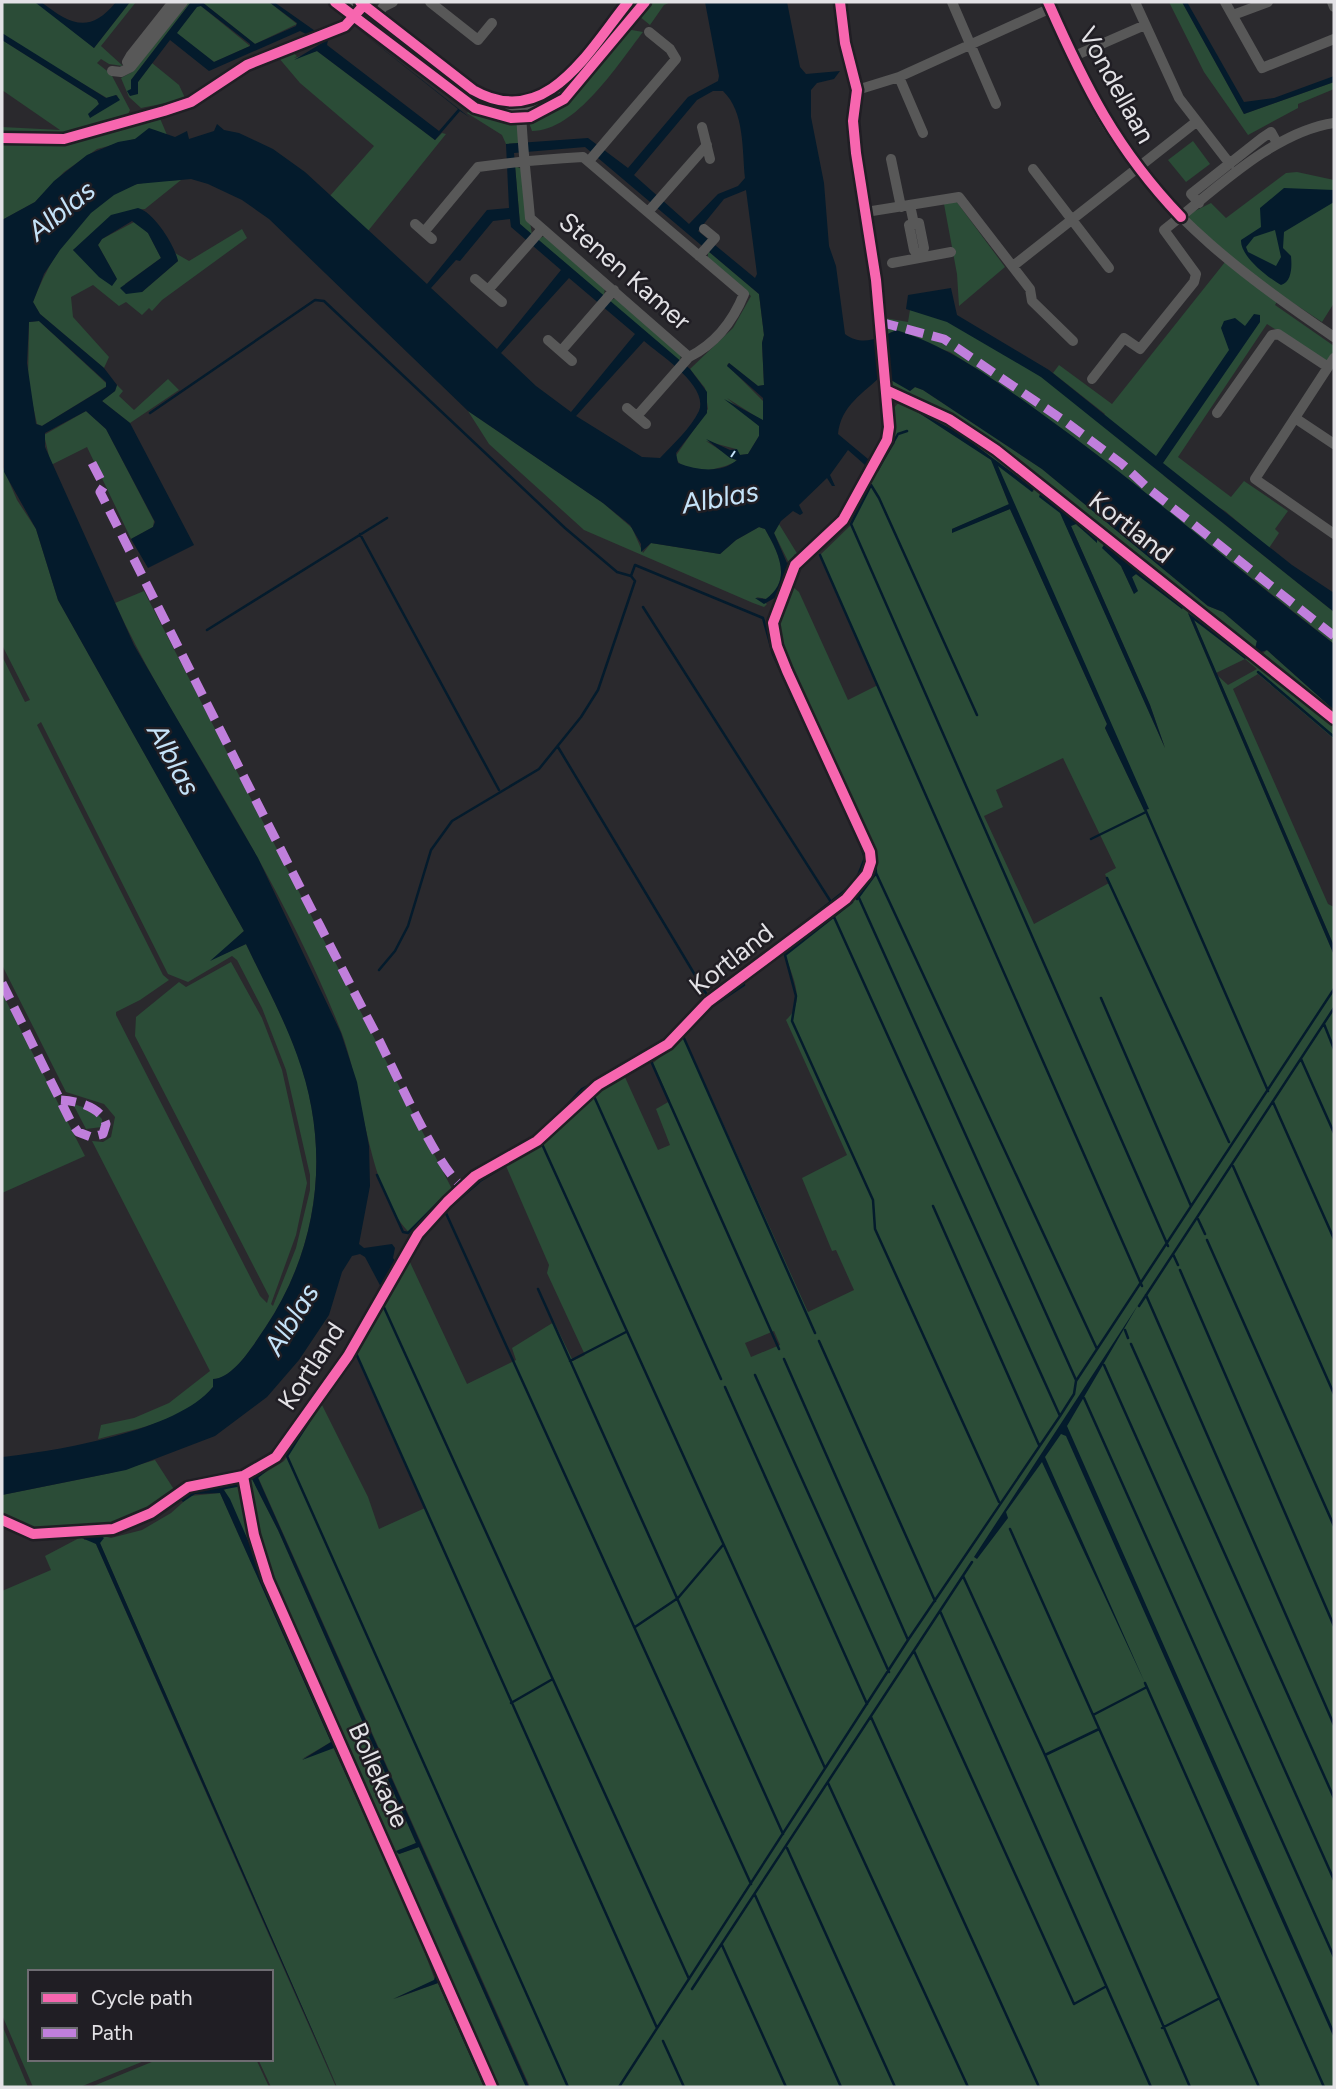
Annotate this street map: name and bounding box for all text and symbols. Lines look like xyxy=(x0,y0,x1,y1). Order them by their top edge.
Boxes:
street label: Vondellaan xyxy=(1072,21,1162,149)
water label: Alblas xyxy=(19,172,102,248)
street label: Stenen Kamer xyxy=(553,205,697,337)
water label: Alblas xyxy=(678,474,761,521)
street label: Kortland xyxy=(1083,484,1179,570)
water label: Alblas xyxy=(140,716,208,801)
street label: Kortland xyxy=(683,916,779,1002)
water label: Alblas xyxy=(255,1277,326,1362)
street label: Kortland xyxy=(271,1316,351,1416)
street label: Bollekade xyxy=(342,1718,416,1832)
legend xyxy=(28,1970,273,2061)
text: Cycle path xyxy=(91,1985,192,2010)
text: Path xyxy=(91,2020,133,2045)

